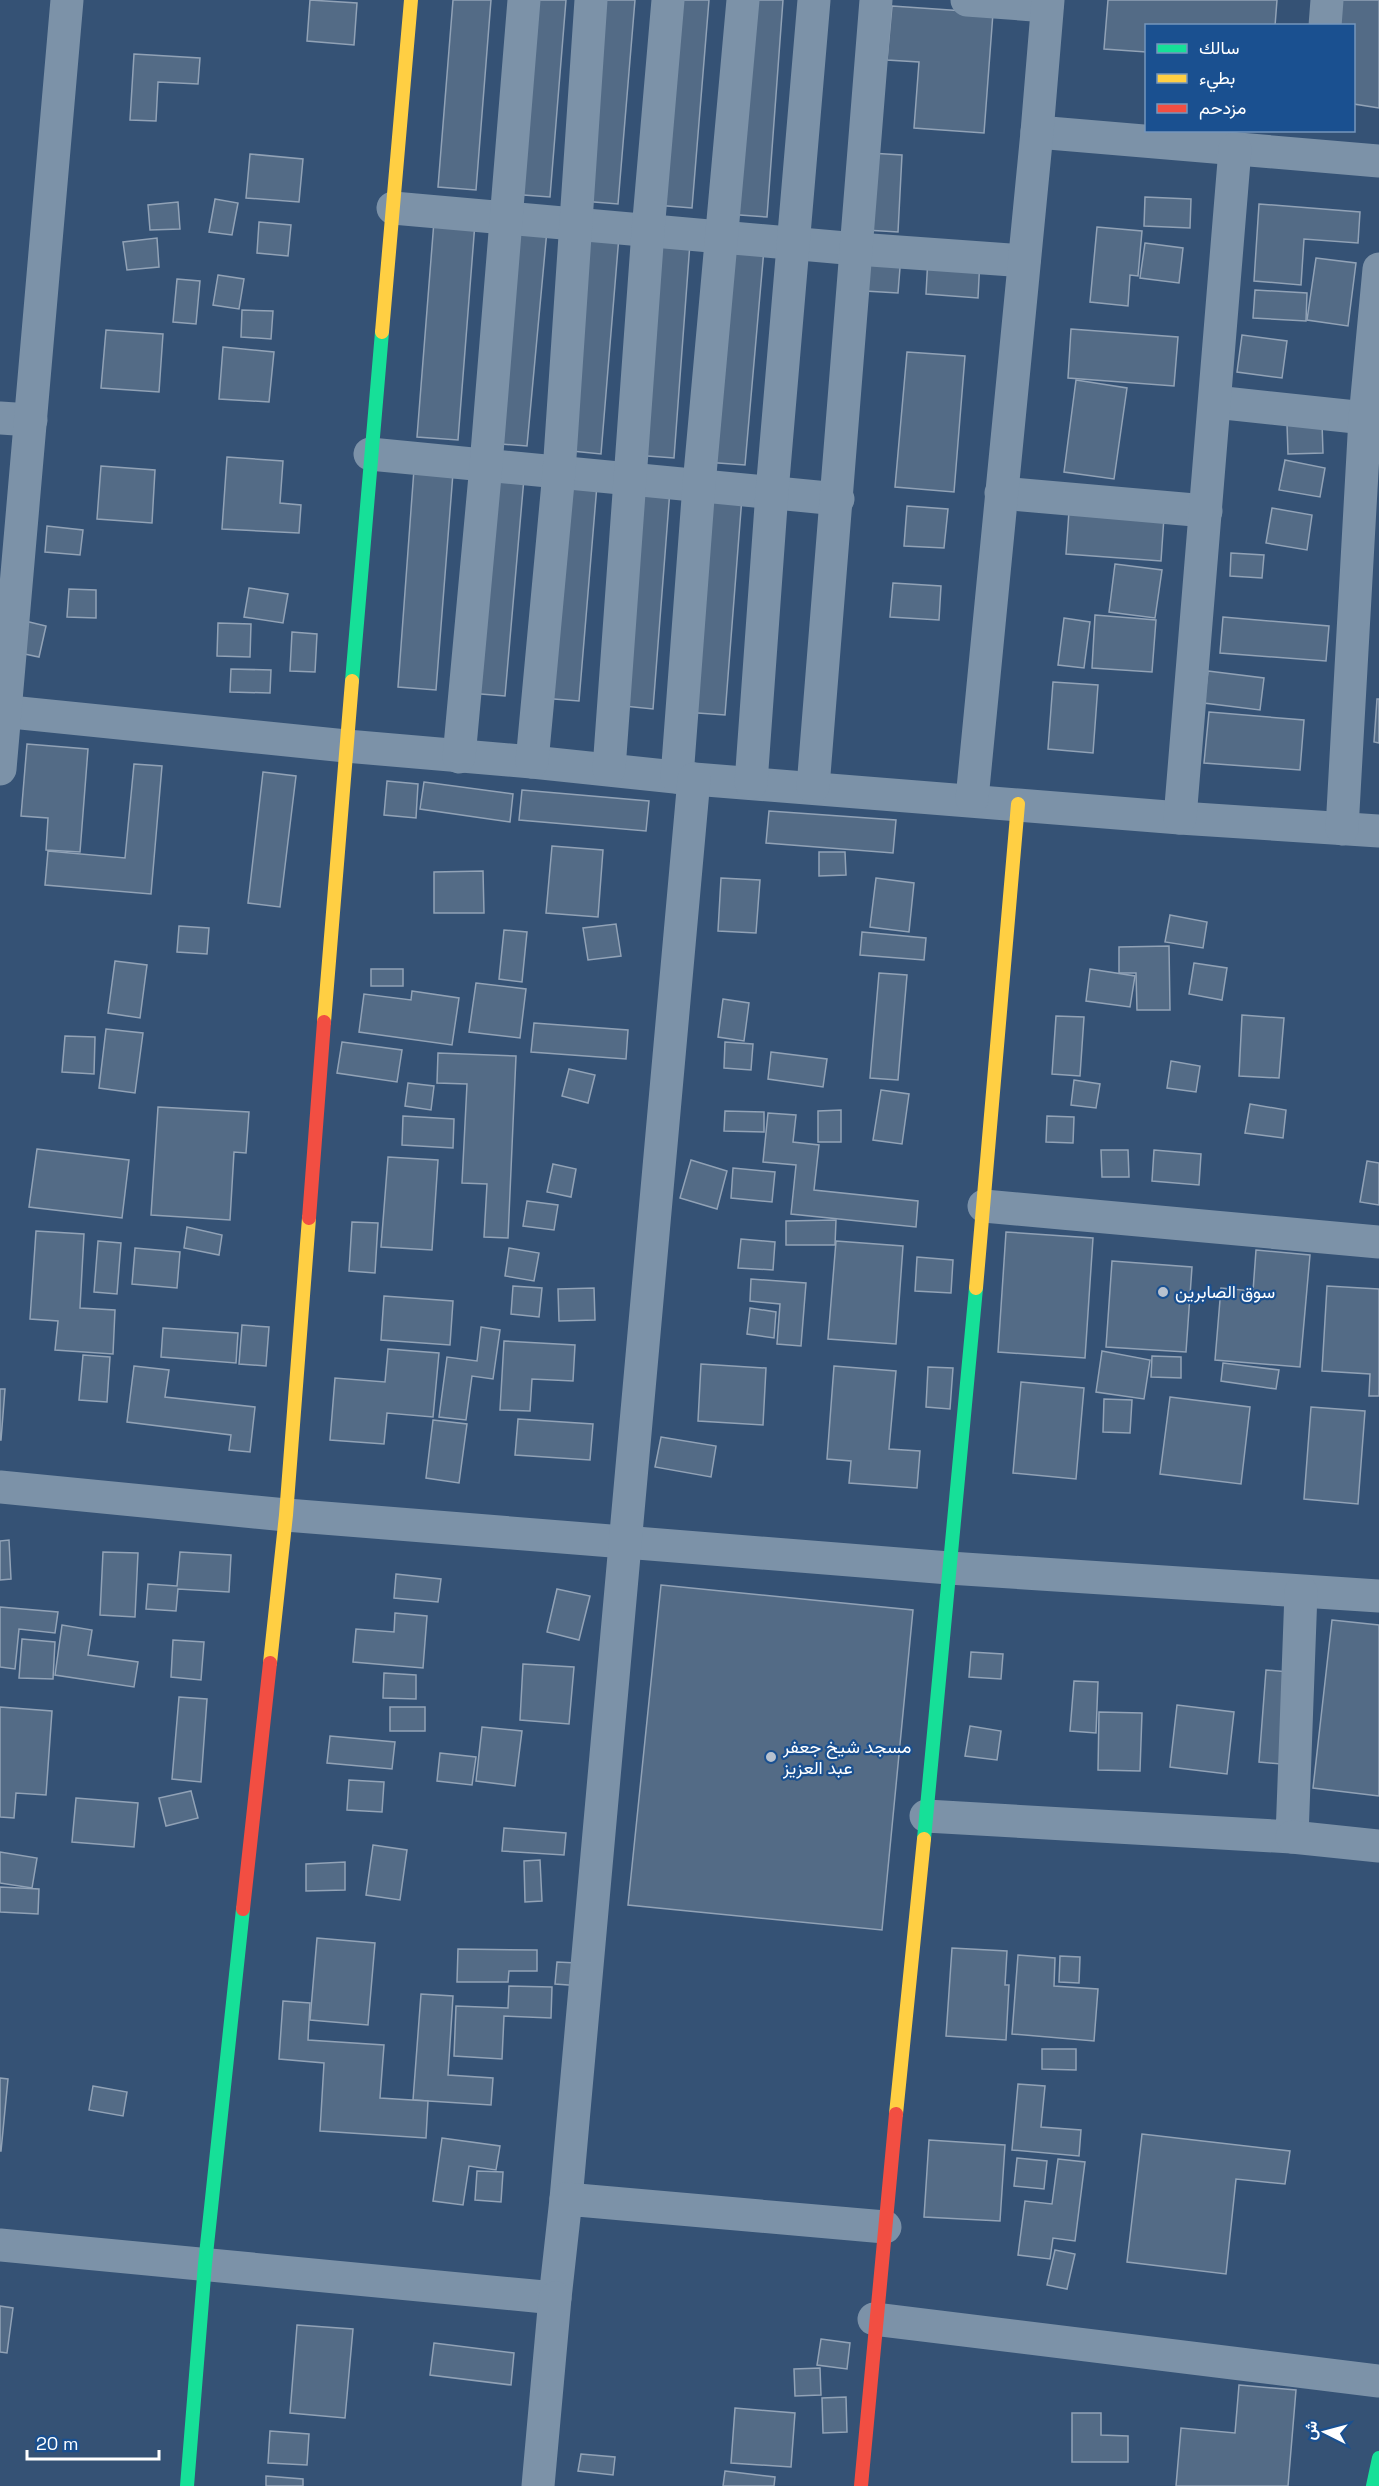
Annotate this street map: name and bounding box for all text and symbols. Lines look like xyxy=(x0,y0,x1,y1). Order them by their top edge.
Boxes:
legend xyxy=(1145,24,1355,132)
text: سالك xyxy=(1199,36,1239,59)
text: بطيء xyxy=(1199,66,1235,93)
text: مزدحم xyxy=(1199,96,1246,120)
place label: سوق الصابرين xyxy=(1175,1280,1275,1303)
marker: سوق الصابرين xyxy=(1156,1285,1170,1299)
place label: مسجد شيخ جعفر عبد العزيز xyxy=(782,1735,911,1779)
marker: مسجد شيخ جعفر عبد العزيز xyxy=(764,1750,778,1764)
north arrow xyxy=(1295,2402,1355,2462)
text: ش xyxy=(1299,2420,1322,2441)
scale bar xyxy=(27,2423,159,2461)
text: 20 m xyxy=(36,2432,79,2455)

